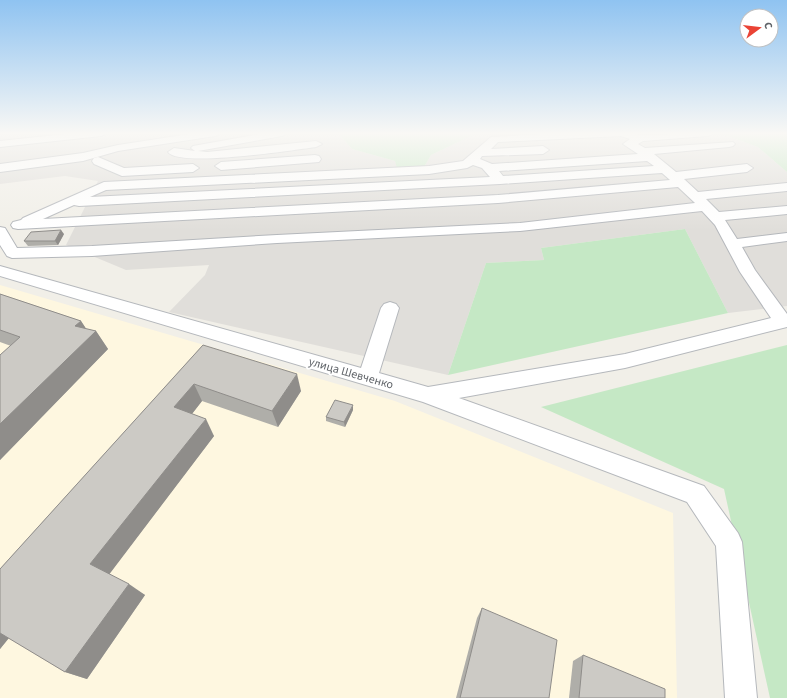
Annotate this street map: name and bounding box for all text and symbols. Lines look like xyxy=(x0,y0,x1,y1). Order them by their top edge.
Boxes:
north arrow xyxy=(739,8,779,48)
text: С xyxy=(760,21,776,31)
street label: улица Шевченко xyxy=(307,353,395,394)

